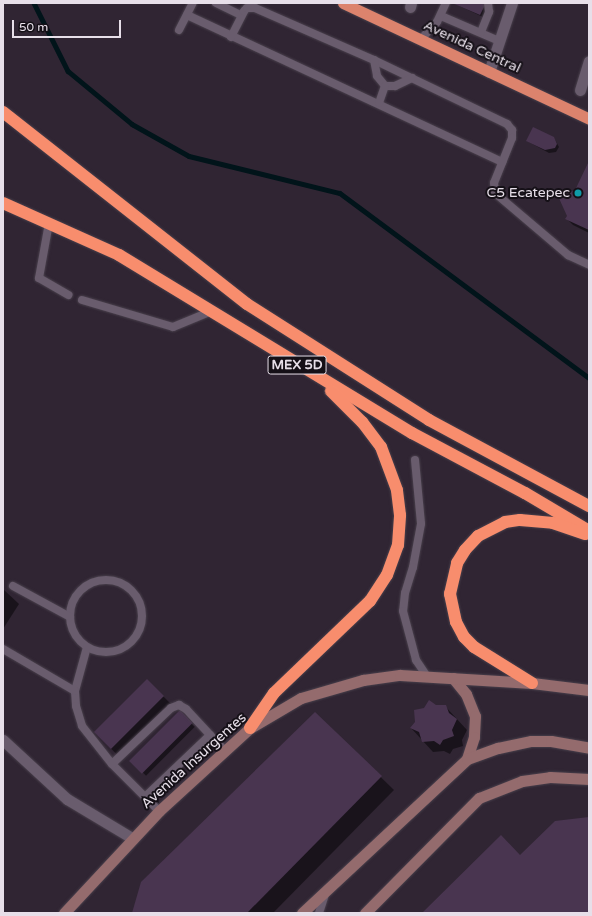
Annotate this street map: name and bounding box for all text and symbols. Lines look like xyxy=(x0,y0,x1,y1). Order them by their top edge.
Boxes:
scale bar xyxy=(14,12,123,38)
street label: Avenida Central xyxy=(421,17,523,77)
text: 50 m xyxy=(19,20,48,34)
place label: C5 Ecatepec xyxy=(487,185,570,201)
marker: C5 Ecatepec xyxy=(573,188,583,198)
road number: MEX 5D xyxy=(267,354,327,376)
street label: Avenida Insurgentes xyxy=(138,709,250,813)

